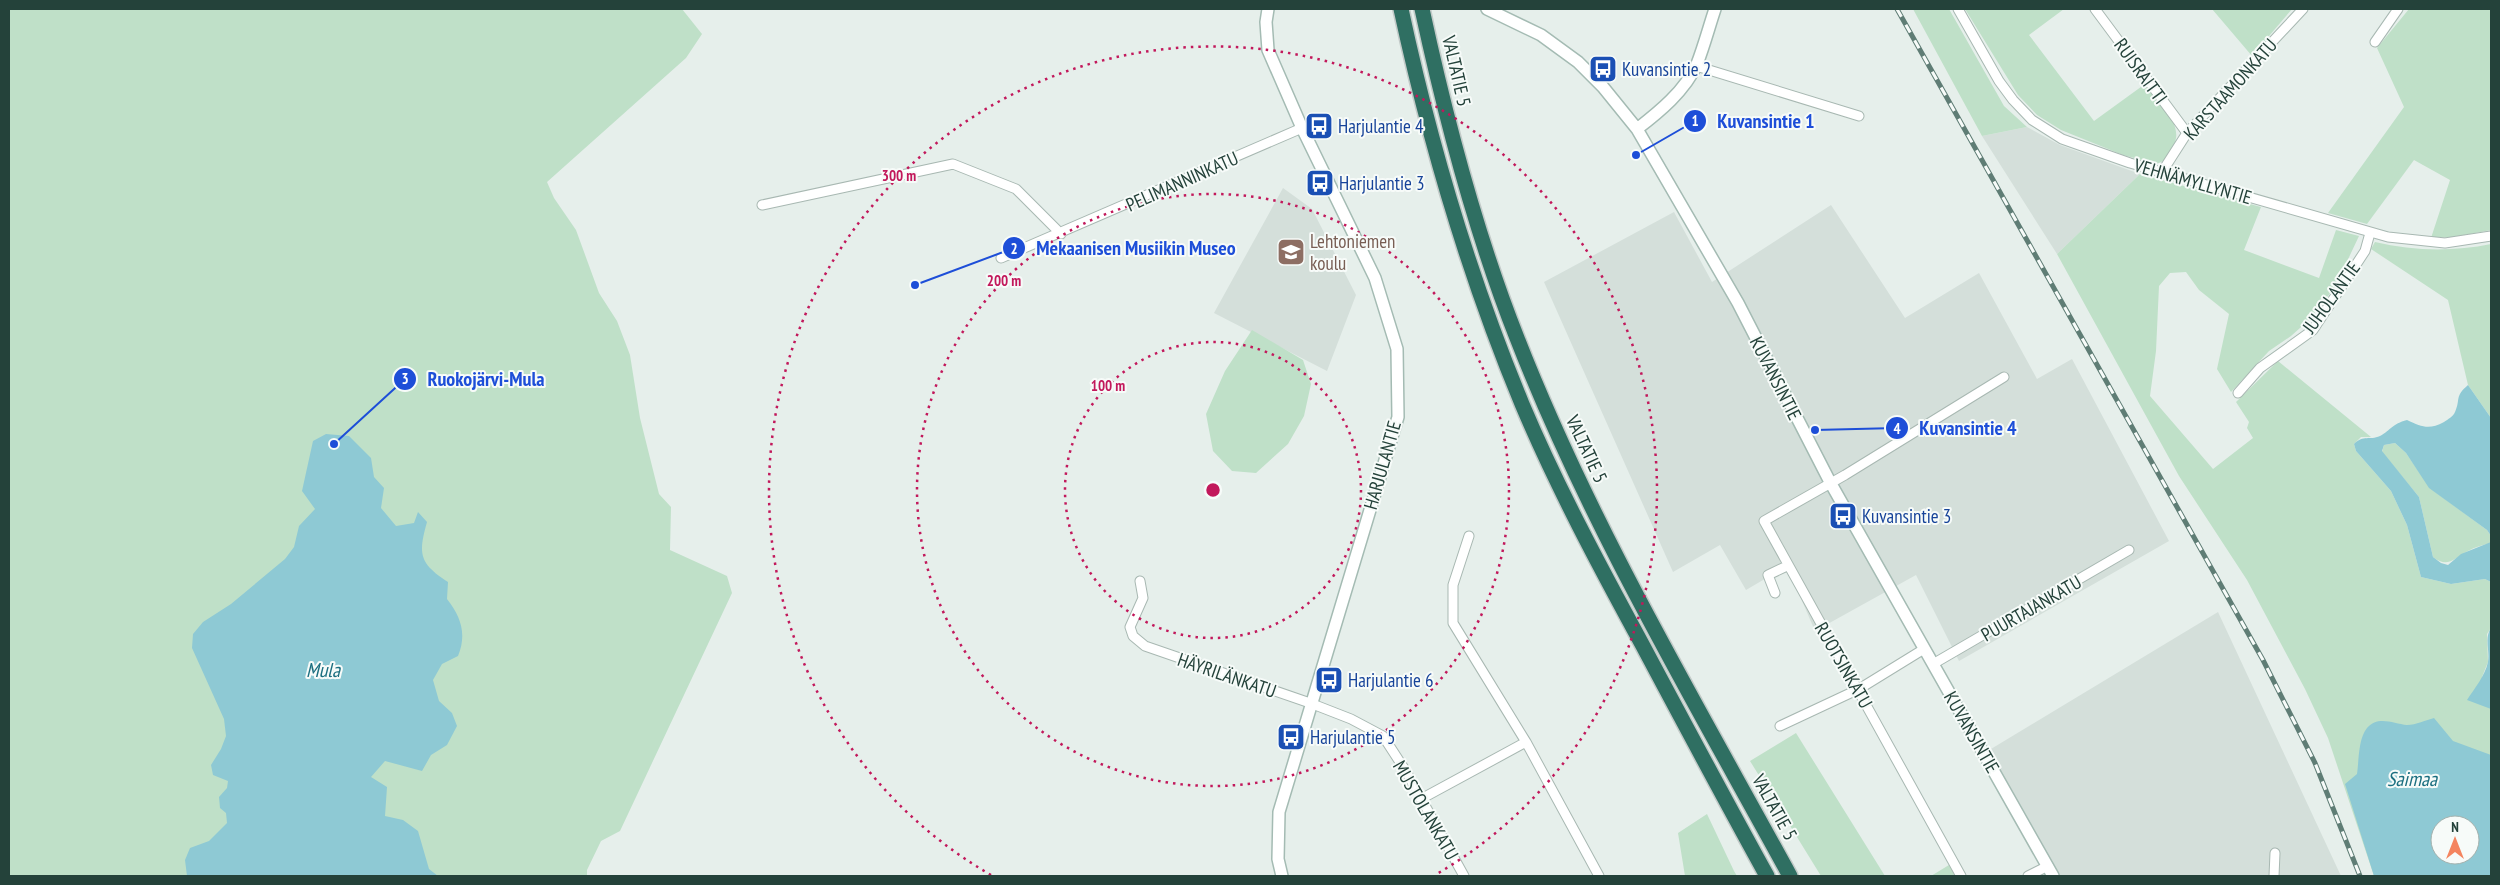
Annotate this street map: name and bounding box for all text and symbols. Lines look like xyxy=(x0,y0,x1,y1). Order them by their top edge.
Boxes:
street label: VALTATIE 5 xyxy=(1437,32,1477,109)
street label: RUISRAITTI xyxy=(2109,33,2173,109)
street label: KARSTAAMONKATU xyxy=(2178,33,2282,145)
bus stop icon: Kuvansintie 2 xyxy=(1588,54,1618,84)
place label: Kuvansintie 2 xyxy=(1622,57,1711,81)
callout: Kuvansintie 1 xyxy=(1682,103,1824,138)
text: Kuvansintie 1 xyxy=(1717,108,1815,134)
bus stop icon: Harjulantie 4 xyxy=(1304,111,1334,141)
text: 1 xyxy=(1691,111,1699,130)
place label: Harjulantie 4 xyxy=(1338,114,1424,138)
street label: PELIMANNINKATU xyxy=(1122,146,1242,216)
street label: VEHNÄMYLLYNTIE xyxy=(2131,152,2255,209)
text: 300 m xyxy=(882,166,916,185)
bus stop icon: Harjulantie 3 xyxy=(1305,168,1335,198)
place label: Harjulantie 3 xyxy=(1339,171,1424,195)
place label: Lehtoniemen koulu xyxy=(1310,229,1395,275)
callout: Mekaanisen Musiikin Museo xyxy=(1001,231,1245,266)
text: Mekaanisen Musiikin Museo xyxy=(1036,235,1236,261)
school or university icon: Lehtoniemen koulu xyxy=(1276,237,1306,267)
text: 2 xyxy=(1010,239,1018,258)
street label: JUHOLANTIE xyxy=(2296,256,2365,339)
text: 200 m xyxy=(987,271,1021,290)
street label: KUVANSINTIE xyxy=(1745,332,1807,424)
callout: Ruokojärvi-Mula xyxy=(392,361,554,396)
text: Ruokojärvi-Mula xyxy=(427,366,545,392)
text: 3 xyxy=(401,369,409,388)
text: 100 m xyxy=(1091,376,1125,395)
street label: VALTATIE 5 xyxy=(1560,410,1613,487)
callout: Kuvansintie 4 xyxy=(1884,411,2027,446)
text: Kuvansintie 4 xyxy=(1919,415,2017,441)
street label: HARJULANTIE xyxy=(1358,418,1406,512)
text: 4 xyxy=(1893,419,1901,438)
centre of rings xyxy=(1204,481,1222,499)
bus stop icon: Kuvansintie 3 xyxy=(1828,501,1858,531)
place label: Kuvansintie 3 xyxy=(1862,504,1951,528)
street label: PUURTAJANKATU xyxy=(1976,570,2086,646)
street label: RUOTSINKATU xyxy=(1810,618,1878,712)
street label: HÄYRILÄNKATU xyxy=(1175,647,1279,703)
water label: Mula xyxy=(306,657,341,683)
bus stop icon: Harjulantie 6 xyxy=(1314,665,1344,695)
place label: Harjulantie 6 xyxy=(1348,668,1433,692)
street label: KUVANSINTIE xyxy=(1939,687,2005,777)
bus stop icon: Harjulantie 5 xyxy=(1276,722,1306,752)
place label: Harjulantie 5 xyxy=(1310,725,1395,749)
street label: MUSTOLANKATU xyxy=(1388,756,1464,864)
water label: Saimaa xyxy=(2387,766,2438,792)
street label: VALTATIE 5 xyxy=(1747,769,1803,844)
north arrow xyxy=(2430,815,2480,865)
text: N xyxy=(2451,818,2459,836)

